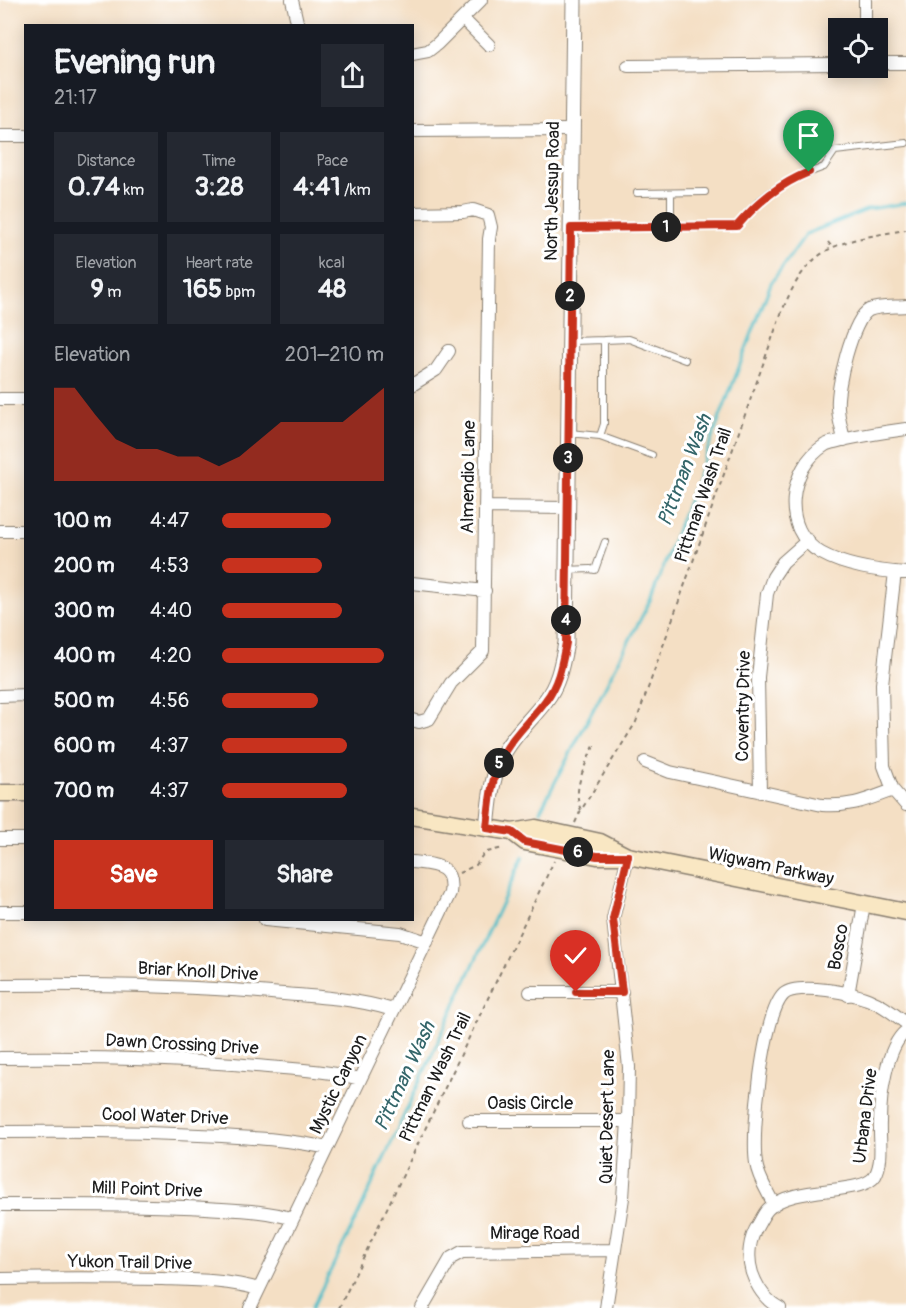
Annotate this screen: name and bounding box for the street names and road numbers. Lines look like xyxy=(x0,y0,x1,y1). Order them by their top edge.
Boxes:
street label: North Jessup Road xyxy=(540,121,565,261)
street label: Almendio Lane xyxy=(456,420,481,534)
street label: Pittman Wash Trail xyxy=(670,425,737,566)
street label: Coventry Drive xyxy=(731,650,756,762)
street label: Wigwam Parkway xyxy=(706,842,836,891)
street label: Bosco xyxy=(823,922,854,972)
street label: Briar Knoll Drive xyxy=(137,957,259,986)
street label: Pittman Wash Trail xyxy=(394,1009,477,1146)
street label: Dawn Crossing Drive xyxy=(105,1029,259,1060)
street label: Mystic Canyon xyxy=(304,1030,373,1138)
street label: Quiet Desert Lane xyxy=(595,1049,620,1185)
street label: Urbana Drive xyxy=(848,1067,883,1165)
street label: Oasis Circle xyxy=(487,1092,573,1115)
street label: Cool Water Drive xyxy=(101,1103,229,1130)
street label: Mill Point Drive xyxy=(91,1176,203,1203)
street label: Mirage Road xyxy=(490,1222,580,1245)
street label: Yukon Trail Drive xyxy=(67,1250,192,1275)

